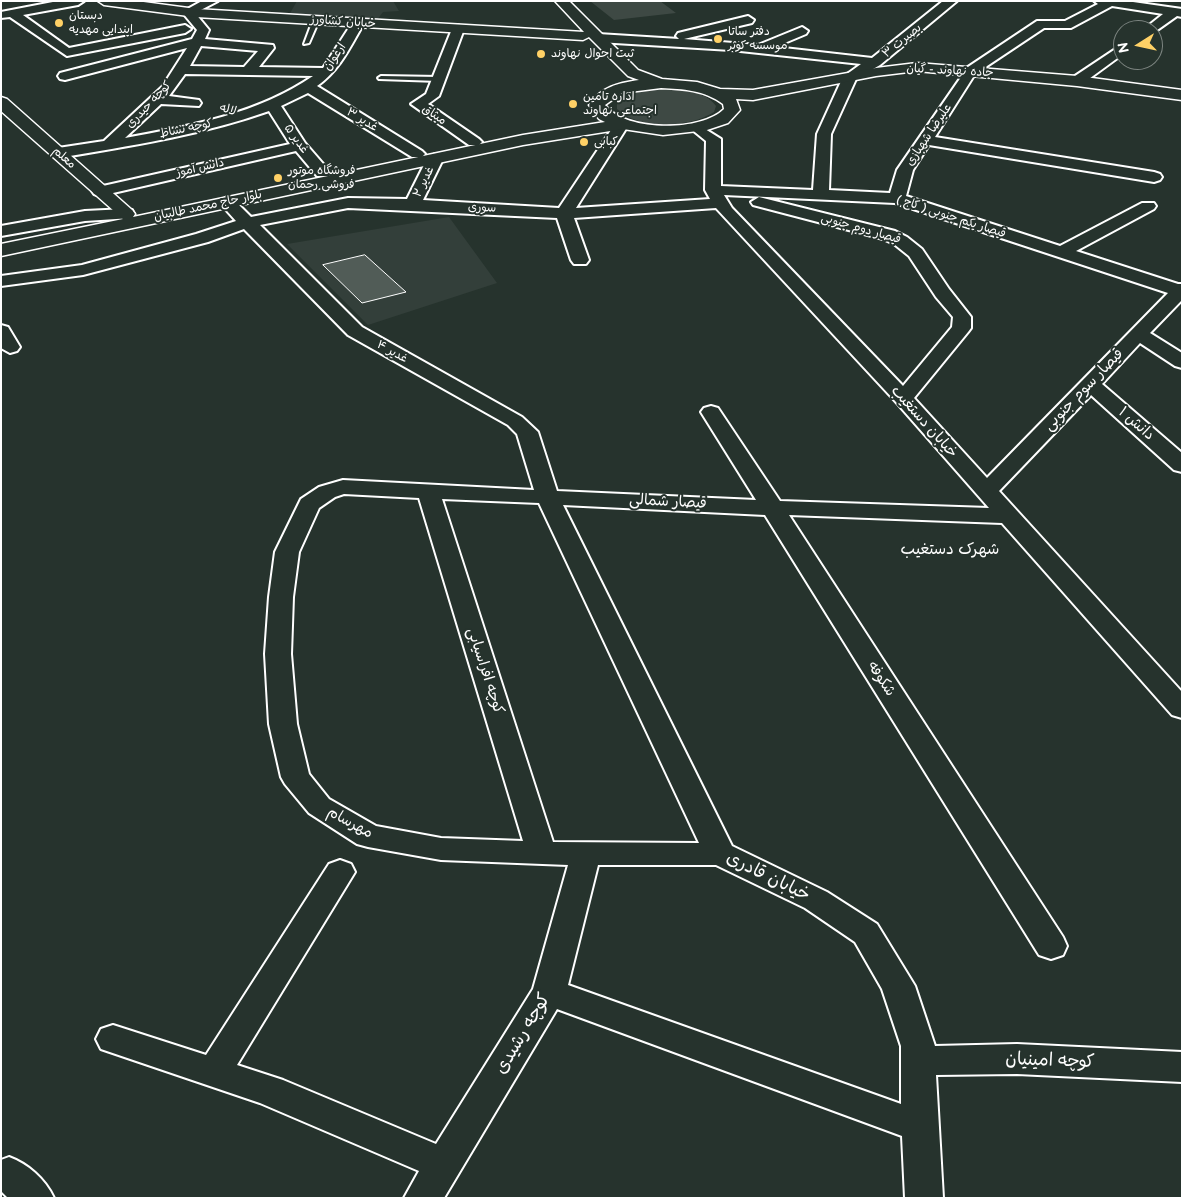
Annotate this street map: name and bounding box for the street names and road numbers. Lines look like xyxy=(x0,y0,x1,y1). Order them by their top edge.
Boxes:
street label: خیابان کشاورز xyxy=(310,13,376,31)
street label: بصیرت ۳ xyxy=(879,21,925,61)
street label: ارغوان xyxy=(321,41,349,73)
street label: جاده نهاوند - گیان xyxy=(906,62,994,80)
street label: کوچه حیدری xyxy=(123,79,175,131)
street label: لاله xyxy=(218,101,238,119)
street label: علیرضا شهبازی xyxy=(903,101,955,169)
street label: میثاق xyxy=(419,102,449,128)
street label: غدیر ۳ xyxy=(344,105,380,135)
street label: کوچه نشاط xyxy=(158,116,214,142)
street label: غدیر ۵ xyxy=(281,122,311,156)
street label: معلم xyxy=(49,144,79,172)
street label: دانش آموز xyxy=(174,155,226,181)
street label: غدیر ۲ xyxy=(410,164,438,200)
street label: بلوار حاج محمد طالبیان xyxy=(153,188,263,224)
street label: قیصار یکم جنوبی ( کاج ) xyxy=(894,193,1008,241)
street label: سوری xyxy=(467,200,497,216)
street label: قیصار دوم جنوبی xyxy=(819,211,903,247)
street label: غدیر ۴ xyxy=(374,338,410,366)
street label: قیصار سوم جنوبی xyxy=(1040,345,1128,435)
street label: خیابان دستغیب xyxy=(887,382,961,462)
street label: دانش ۱ xyxy=(1114,403,1158,445)
street label: قیصار شمالی xyxy=(629,491,707,513)
street label: کوچه افراسیابی xyxy=(463,626,507,716)
street label: شکوفه xyxy=(863,658,899,700)
street label: مهرسام xyxy=(324,803,376,843)
street label: خیابان قادری xyxy=(722,847,814,907)
street label: کوچه رشیدی xyxy=(490,990,556,1078)
street label: کوچه امینیان xyxy=(1005,1049,1095,1073)

